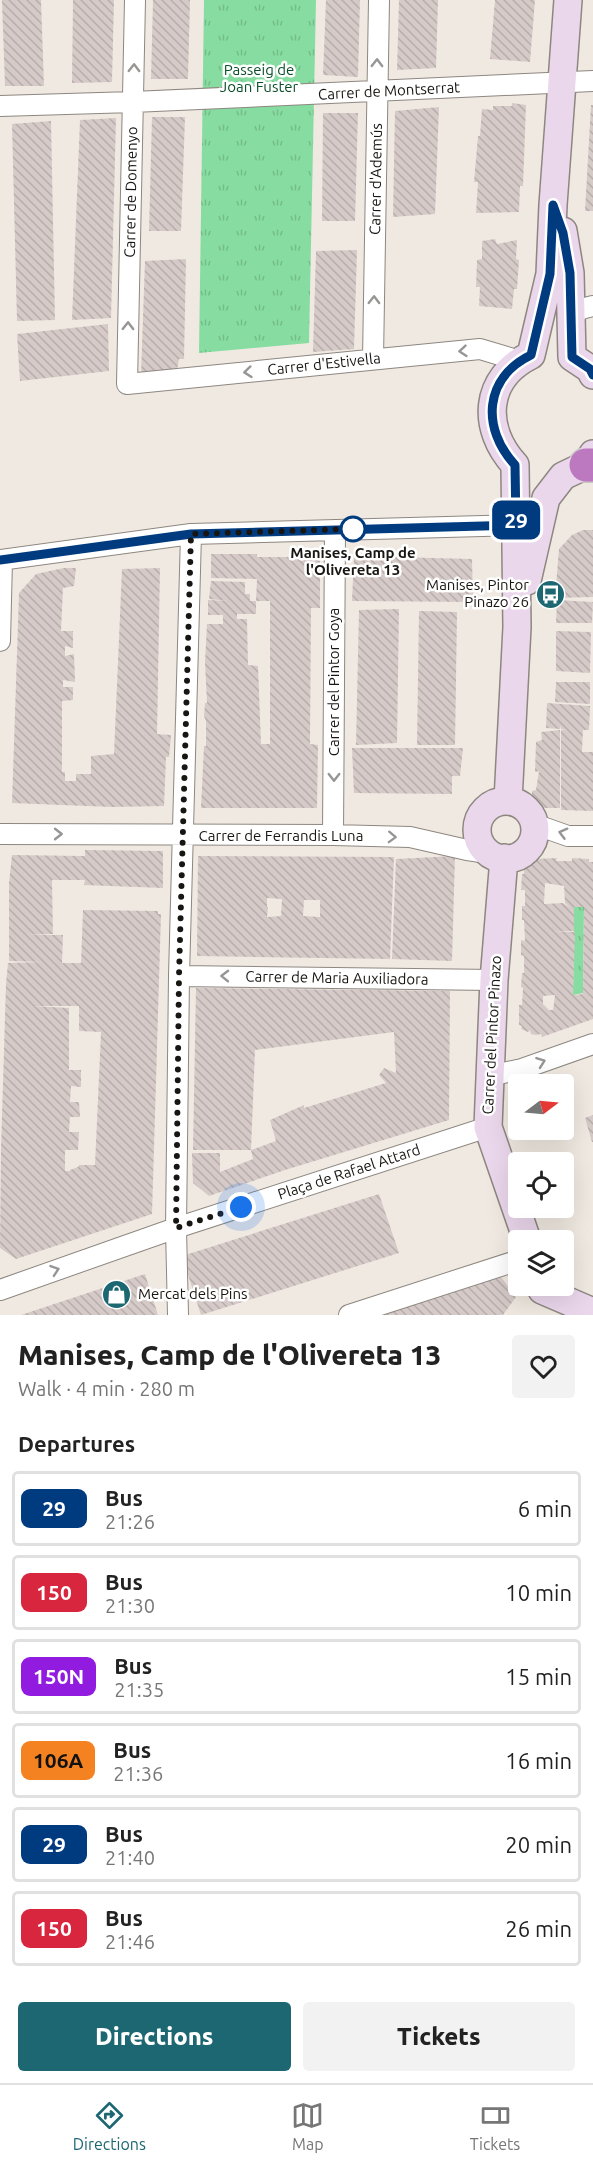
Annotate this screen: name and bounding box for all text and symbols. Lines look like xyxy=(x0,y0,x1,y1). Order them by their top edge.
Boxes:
one-way arrow xyxy=(371,59,384,68)
park label: Passeig de Joan Fuster xyxy=(220,61,299,95)
one-way arrow xyxy=(128,63,140,72)
street label: Carrer de Montserrat xyxy=(318,78,461,103)
street label: Carrer d'Ademús xyxy=(366,123,385,235)
street label: Carrer de Domenyo xyxy=(121,126,140,258)
one-way arrow xyxy=(368,296,380,305)
one-way arrow xyxy=(122,321,134,330)
one-way arrow xyxy=(459,344,468,357)
street label: Carrer d'Estivella xyxy=(267,349,381,378)
one-way arrow xyxy=(244,365,253,377)
line badge: 29 xyxy=(489,500,543,540)
text: 29 xyxy=(504,508,528,532)
marker: Manises, Camp de l'Olivereta 13 xyxy=(340,516,366,542)
place label: Manises, Camp de l'Olivereta 13 xyxy=(290,544,416,578)
place label: Manises, Pintor Pinazo 26 xyxy=(426,576,529,610)
bus stop icon: Manises, Pintor Pinazo 26 xyxy=(534,578,566,610)
street label: Carrer del Pintor Goya xyxy=(325,608,342,756)
one-way arrow xyxy=(328,773,340,782)
street label: Carrer de Ferrandis Luna xyxy=(199,827,363,844)
one-way arrow xyxy=(54,828,63,840)
one-way arrow xyxy=(558,828,568,841)
one-way arrow xyxy=(387,830,396,843)
street label: Carrer del Pintor Pinazo xyxy=(479,955,504,1115)
street label: Carrer de Maria Auxiliadora xyxy=(245,967,429,988)
one-way arrow xyxy=(221,970,230,983)
one-way arrow xyxy=(536,1057,546,1070)
north arrow xyxy=(508,1074,574,1140)
map controls xyxy=(508,1074,574,1296)
street label: Plaça de Rafael Attard xyxy=(275,1140,422,1203)
button: locate xyxy=(508,1152,574,1218)
your location xyxy=(226,1192,256,1222)
button: layers xyxy=(508,1230,574,1296)
one-way arrow xyxy=(49,1265,60,1278)
shop icon: Mercat dels Pins xyxy=(101,1278,133,1310)
place label: Mercat dels Pins xyxy=(138,1285,248,1302)
button: heart xyxy=(512,1335,575,1398)
text: Manises, Camp de l'Olivereta 13 xyxy=(18,1339,441,1370)
text: Walk · 4 min · 280 m xyxy=(18,1377,195,1400)
text: Departures xyxy=(18,1431,135,1456)
text: Bus xyxy=(105,1485,143,1510)
text: 29 xyxy=(42,1496,66,1520)
text: 6 min xyxy=(518,1496,572,1521)
text: 21:26 xyxy=(105,1510,155,1533)
text: Bus xyxy=(105,1569,143,1594)
text: 150 xyxy=(36,1580,72,1604)
text: 10 min xyxy=(505,1580,572,1605)
text: 21:30 xyxy=(105,1594,155,1617)
text: Bus xyxy=(114,1653,152,1678)
text: 150N xyxy=(33,1664,84,1688)
text: 15 min xyxy=(505,1664,572,1689)
text: 21:35 xyxy=(114,1678,164,1701)
text: Bus xyxy=(113,1737,151,1762)
text: 106A xyxy=(33,1748,83,1772)
text: 16 min xyxy=(505,1748,572,1773)
text: 21:36 xyxy=(113,1762,163,1785)
text: Bus xyxy=(105,1821,143,1846)
text: 29 xyxy=(42,1832,66,1856)
text: 20 min xyxy=(505,1832,572,1857)
text: 21:40 xyxy=(105,1846,155,1869)
text: Bus xyxy=(105,1905,143,1930)
text: 150 xyxy=(36,1916,72,1940)
text: 26 min xyxy=(505,1916,572,1941)
text: 21:46 xyxy=(105,1930,155,1953)
button: Directions xyxy=(18,2002,291,2071)
button: Tickets xyxy=(303,2002,575,2071)
tab: Directions xyxy=(73,2099,146,2153)
tab: Map xyxy=(291,2099,324,2153)
tab: Tickets xyxy=(470,2099,520,2153)

